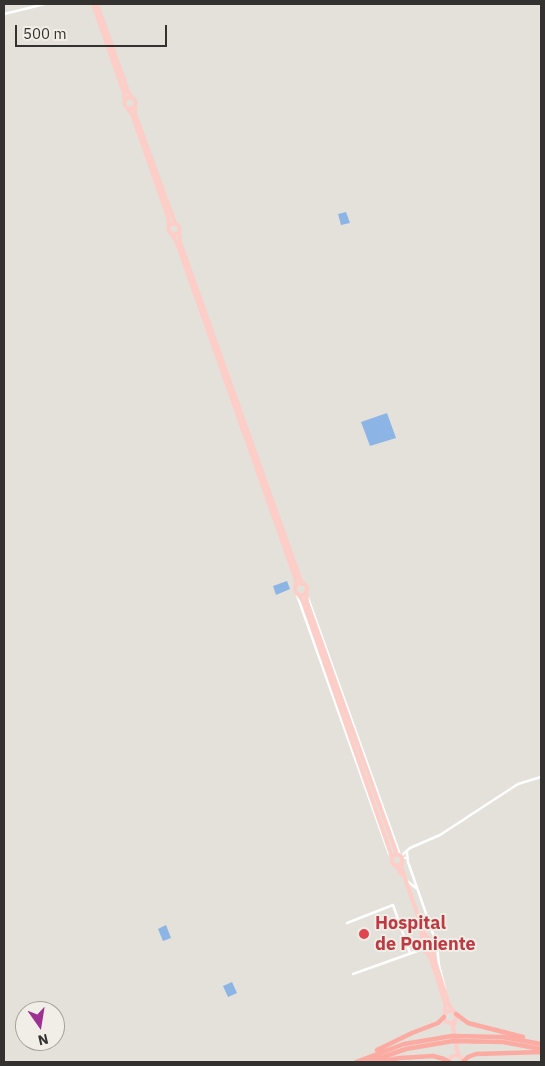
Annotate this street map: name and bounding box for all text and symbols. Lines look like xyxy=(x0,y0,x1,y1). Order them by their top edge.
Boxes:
scale bar xyxy=(18,15,170,47)
text: 500 m xyxy=(23,24,67,43)
place label: Hospital de Poniente xyxy=(375,913,476,956)
marker: Hospital de Poniente xyxy=(357,927,371,941)
north arrow xyxy=(15,1001,65,1051)
text: N xyxy=(36,1030,50,1050)

